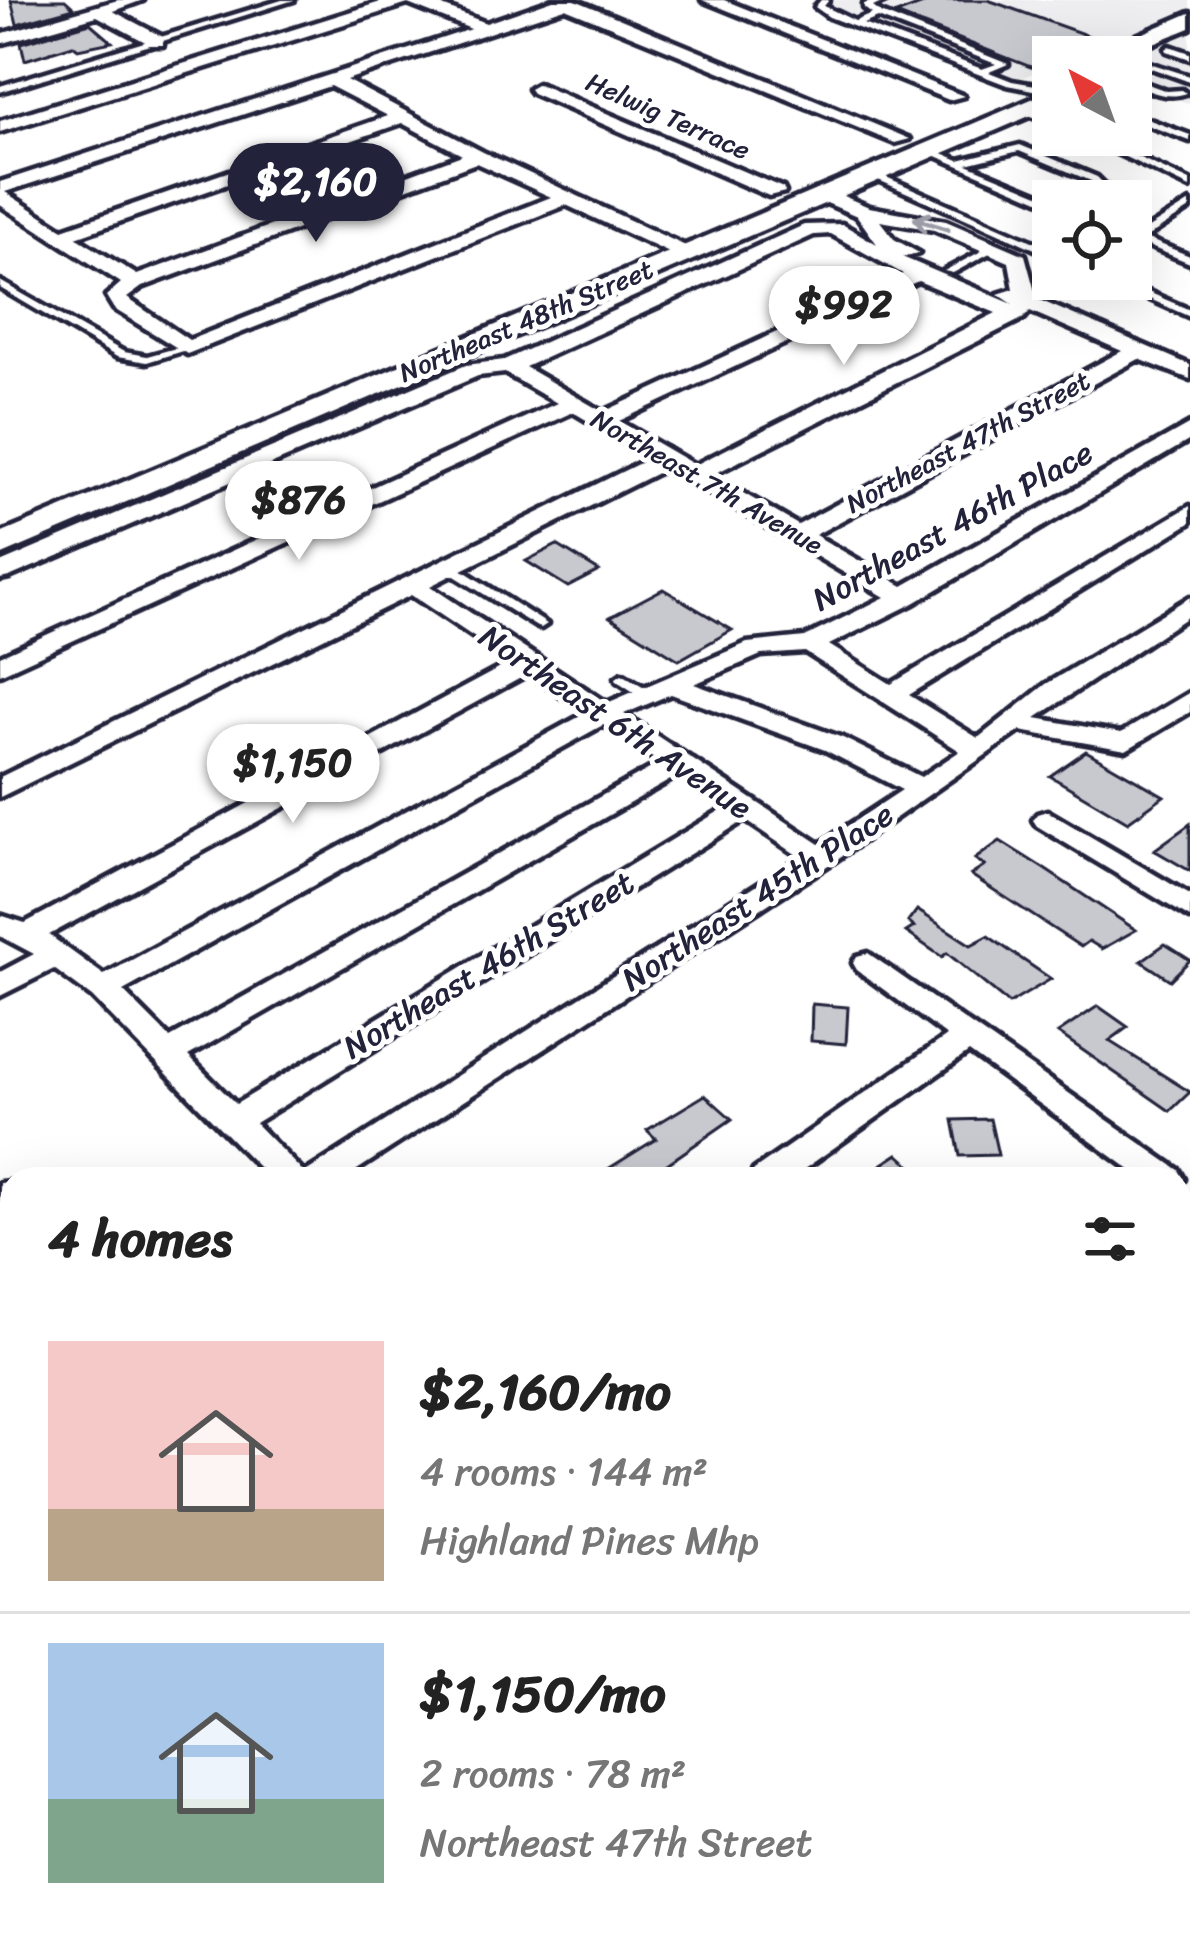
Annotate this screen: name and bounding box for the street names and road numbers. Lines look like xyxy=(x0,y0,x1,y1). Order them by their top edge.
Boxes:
street label: Helwig Terrace xyxy=(578,58,758,174)
street label: Northeast 48th Street xyxy=(391,246,661,396)
street label: Northeast 47th Street xyxy=(837,357,1099,527)
street label: Northeast 7th Avenue xyxy=(582,396,832,568)
street label: Northeast 46th Place xyxy=(801,424,1104,627)
street label: Northeast 6th Avenue xyxy=(467,608,764,835)
street label: Northeast 45th Place xyxy=(609,786,906,1007)
street label: Northeast 46th Street xyxy=(331,854,646,1075)

